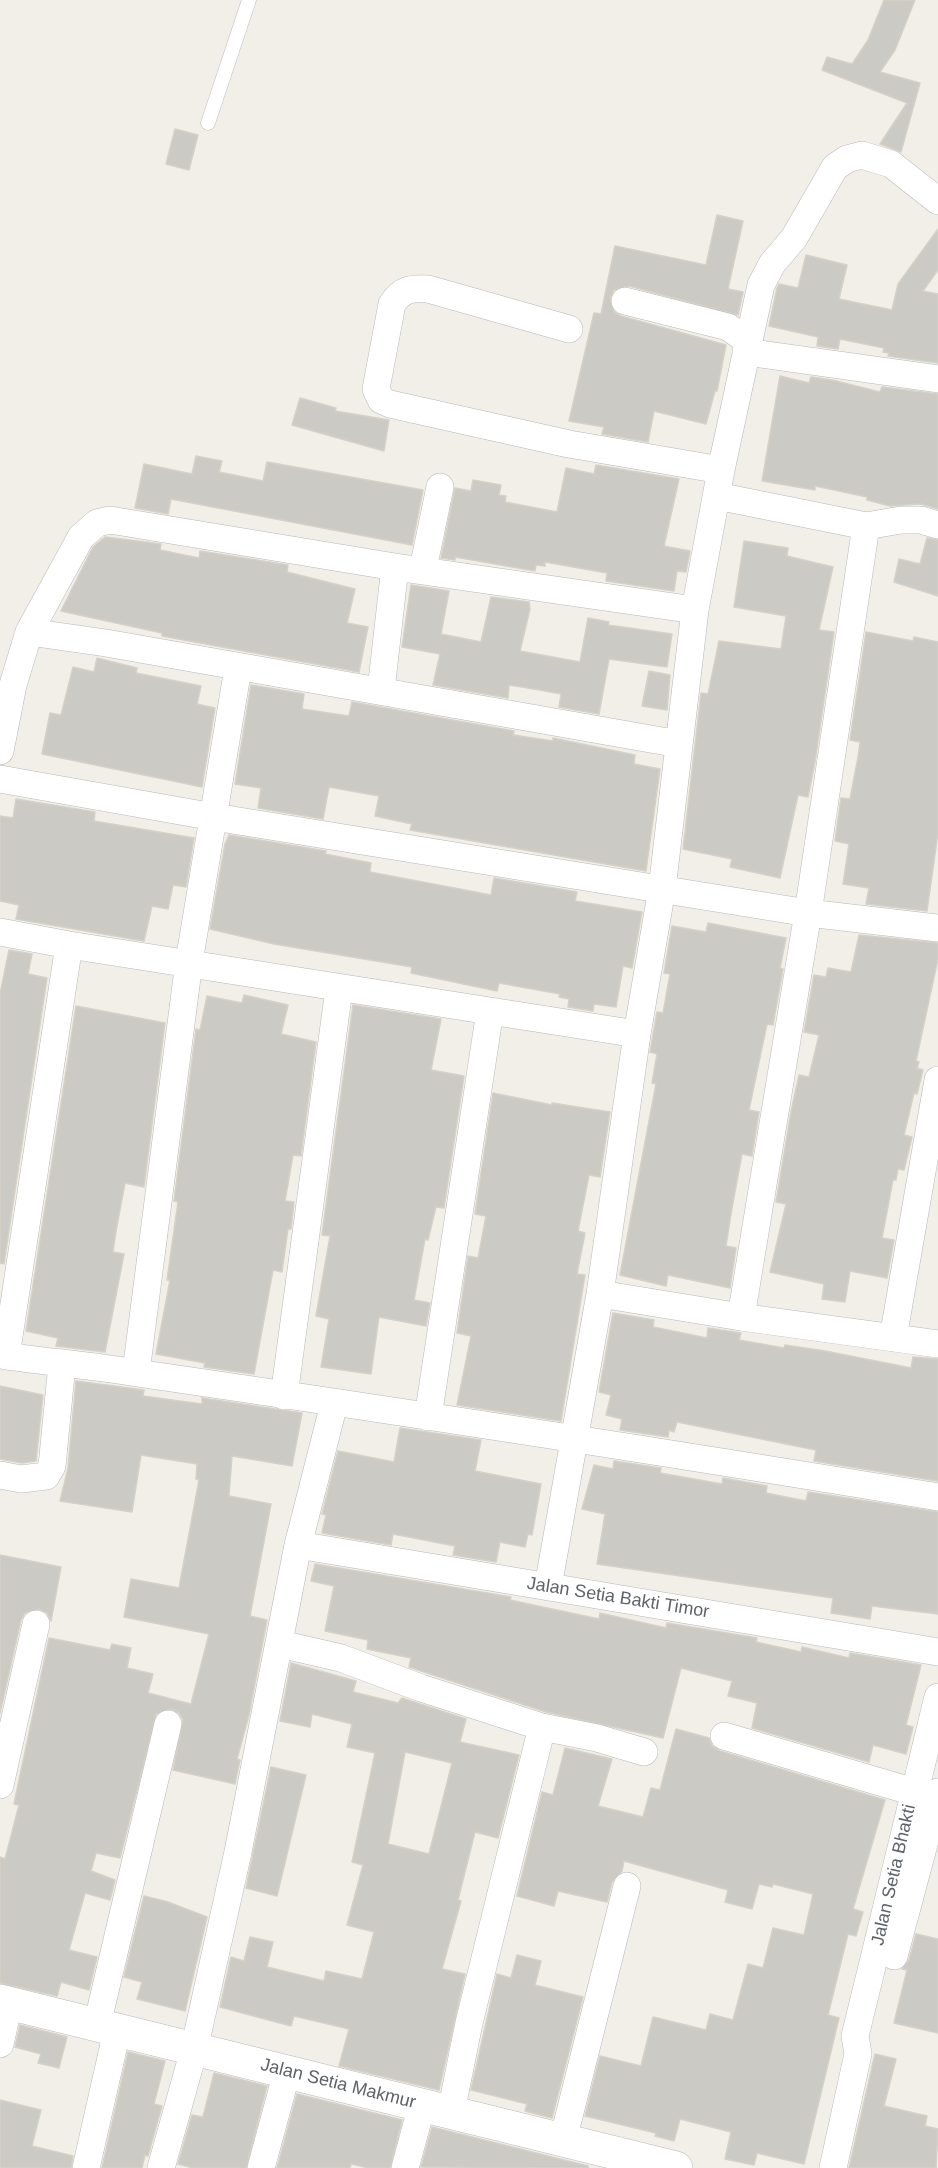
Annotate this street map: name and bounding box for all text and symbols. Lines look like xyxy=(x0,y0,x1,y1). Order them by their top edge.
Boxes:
street label: Jalan Setia Bakti Timor xyxy=(525,1573,711,1623)
street label: Jalan Setia Bhakti xyxy=(867,1802,921,1948)
street label: Jalan Setia Makmur xyxy=(258,2054,418,2114)

